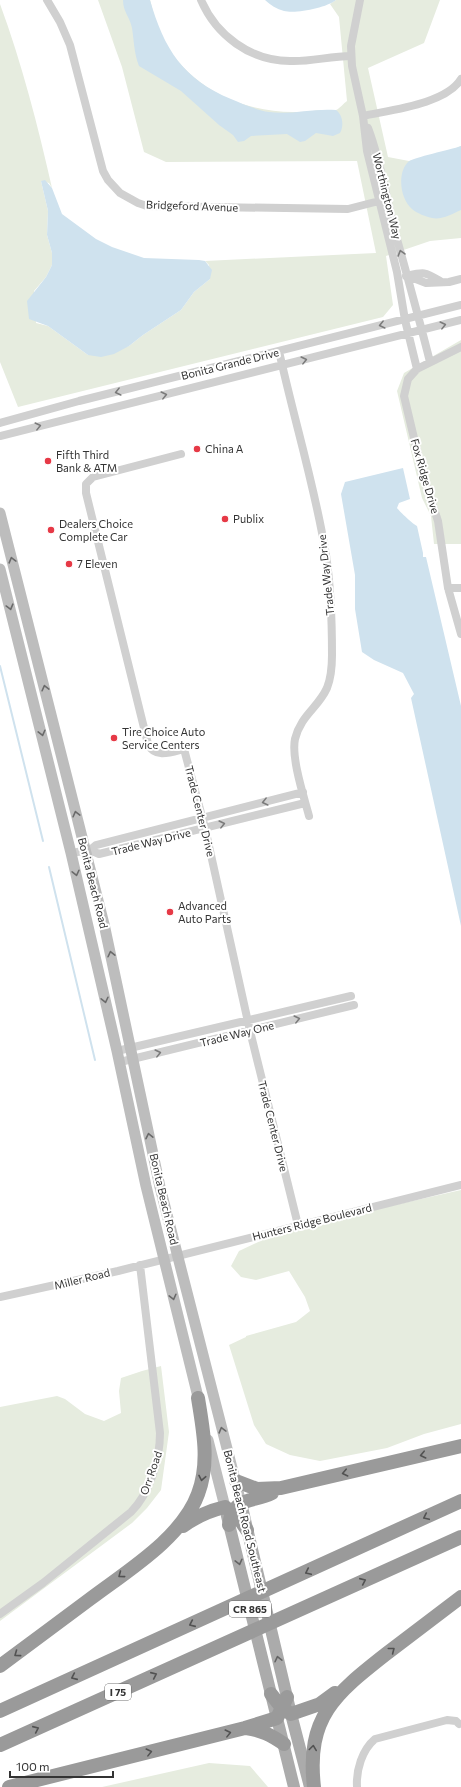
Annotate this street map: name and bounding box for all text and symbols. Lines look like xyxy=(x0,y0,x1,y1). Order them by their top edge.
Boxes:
street label: Worthington Way xyxy=(370,151,405,241)
street label: Bridgeford Avenue xyxy=(146,197,239,214)
one-way arrow xyxy=(398,250,406,256)
one-way arrow xyxy=(379,321,386,329)
one-way arrow xyxy=(440,321,446,329)
street label: Bonita Grande Drive xyxy=(180,345,280,382)
one-way arrow xyxy=(300,356,307,364)
one-way arrow xyxy=(115,387,121,395)
one-way arrow xyxy=(161,391,167,399)
one-way arrow xyxy=(35,423,41,431)
street label: Fox Ridge Drive xyxy=(409,437,442,515)
place label: China A xyxy=(205,442,244,455)
marker: China A xyxy=(192,444,202,454)
place label: Fifth Third Bank & ATM xyxy=(56,448,117,474)
marker: Fifth Third Bank & ATM xyxy=(43,456,53,466)
place label: Publix xyxy=(233,512,264,525)
marker: Publix xyxy=(220,514,230,524)
place label: Dealers Choice Complete Car xyxy=(59,517,133,543)
marker: Dealers Choice Complete Car xyxy=(46,525,56,535)
street label: Trade Way Drive xyxy=(315,534,336,616)
one-way arrow xyxy=(8,556,17,563)
place label: 7 Eleven xyxy=(77,557,117,570)
marker: 7 Eleven xyxy=(64,559,74,569)
one-way arrow xyxy=(5,603,14,610)
one-way arrow xyxy=(41,684,49,691)
place label: Tire Choice Auto Service Centers xyxy=(122,725,206,751)
one-way arrow xyxy=(37,730,45,736)
marker: Tire Choice Auto Service Centers xyxy=(109,733,119,743)
street label: Trade Center Drive xyxy=(183,764,218,858)
one-way arrow xyxy=(262,797,268,805)
one-way arrow xyxy=(72,811,81,818)
one-way arrow xyxy=(219,820,226,829)
street label: Trade Way Drive xyxy=(110,825,192,858)
street label: Bonita Beach Road xyxy=(76,836,111,930)
one-way arrow xyxy=(71,870,79,876)
place label: Advanced Auto Parts xyxy=(178,899,231,925)
marker: Advanced Auto Parts xyxy=(165,907,175,917)
one-way arrow xyxy=(107,950,116,957)
one-way arrow xyxy=(100,996,108,1003)
one-way arrow xyxy=(294,1015,301,1024)
street label: Trade Way One xyxy=(199,1018,275,1049)
one-way arrow xyxy=(154,1049,161,1058)
street label: Trade Center Drive xyxy=(256,1079,291,1173)
one-way arrow xyxy=(146,1132,154,1139)
street label: Bonita Beach Road xyxy=(148,1152,181,1246)
street label: Hunters Ridge Boulevard xyxy=(251,1200,373,1243)
street label: Miller Road xyxy=(53,1265,111,1292)
one-way arrow xyxy=(168,1294,176,1300)
one-way arrow xyxy=(219,1426,227,1433)
street label: Bonita Beach Road Southeast xyxy=(221,1448,270,1594)
street label: Orr Road xyxy=(137,1449,164,1497)
one-way arrow xyxy=(420,1450,427,1459)
one-way arrow xyxy=(342,1468,349,1477)
one-way arrow xyxy=(199,1475,207,1481)
one-way arrow xyxy=(422,1512,430,1520)
one-way arrow xyxy=(234,1559,242,1566)
one-way arrow xyxy=(304,1567,312,1575)
one-way arrow xyxy=(119,1571,126,1578)
one-way arrow xyxy=(358,1578,366,1586)
road number: CR 865 xyxy=(229,1601,271,1617)
one-way arrow xyxy=(189,1619,197,1627)
one-way arrow xyxy=(387,1647,394,1654)
one-way arrow xyxy=(15,1649,22,1656)
one-way arrow xyxy=(274,1656,283,1663)
one-way arrow xyxy=(150,1672,157,1680)
one-way arrow xyxy=(70,1673,77,1681)
road number: I 75 xyxy=(105,1684,131,1700)
one-way arrow xyxy=(31,1726,39,1734)
one-way arrow xyxy=(225,1729,232,1737)
one-way arrow xyxy=(308,1745,317,1751)
one-way arrow xyxy=(145,1748,152,1757)
scale bar xyxy=(10,1753,113,1779)
text: 100 m xyxy=(16,1759,50,1773)

